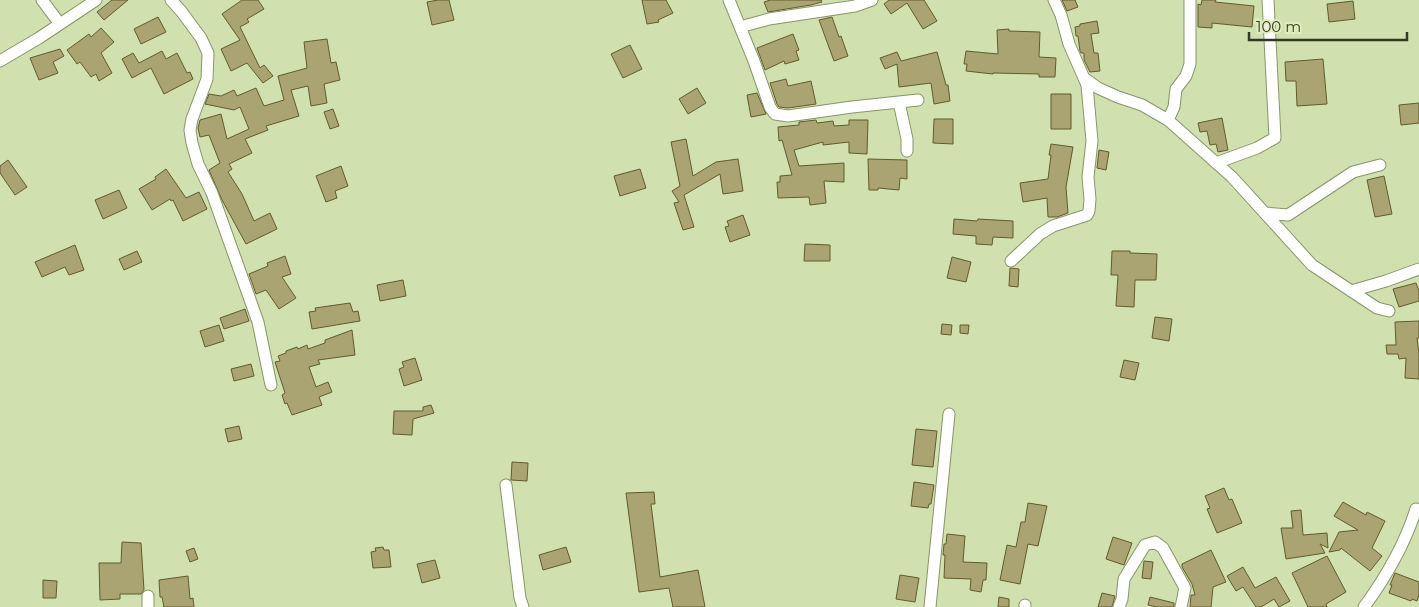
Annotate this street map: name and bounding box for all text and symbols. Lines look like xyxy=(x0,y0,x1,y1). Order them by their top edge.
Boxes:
scale bar xyxy=(1249,10,1406,42)
text: 100 m xyxy=(1256,17,1301,36)

